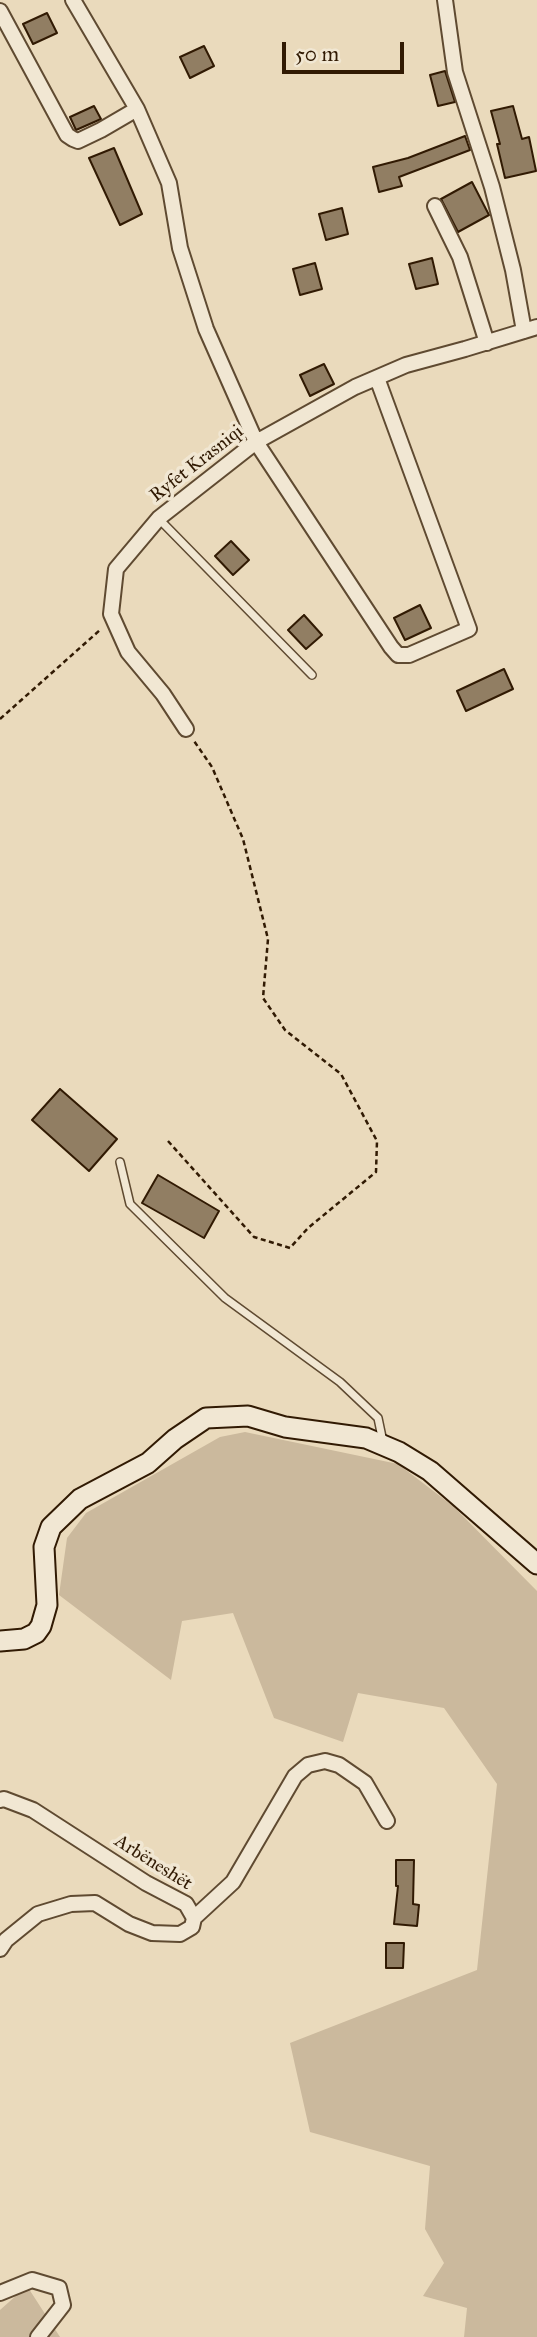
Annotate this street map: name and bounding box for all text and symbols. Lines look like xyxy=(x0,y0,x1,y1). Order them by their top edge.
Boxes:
scale bar xyxy=(285,28,407,72)
text: 50 m xyxy=(295,41,339,67)
street label: Ryfet Krasniqi xyxy=(146,421,248,507)
street label: Arbëneshët xyxy=(110,1830,196,1896)

